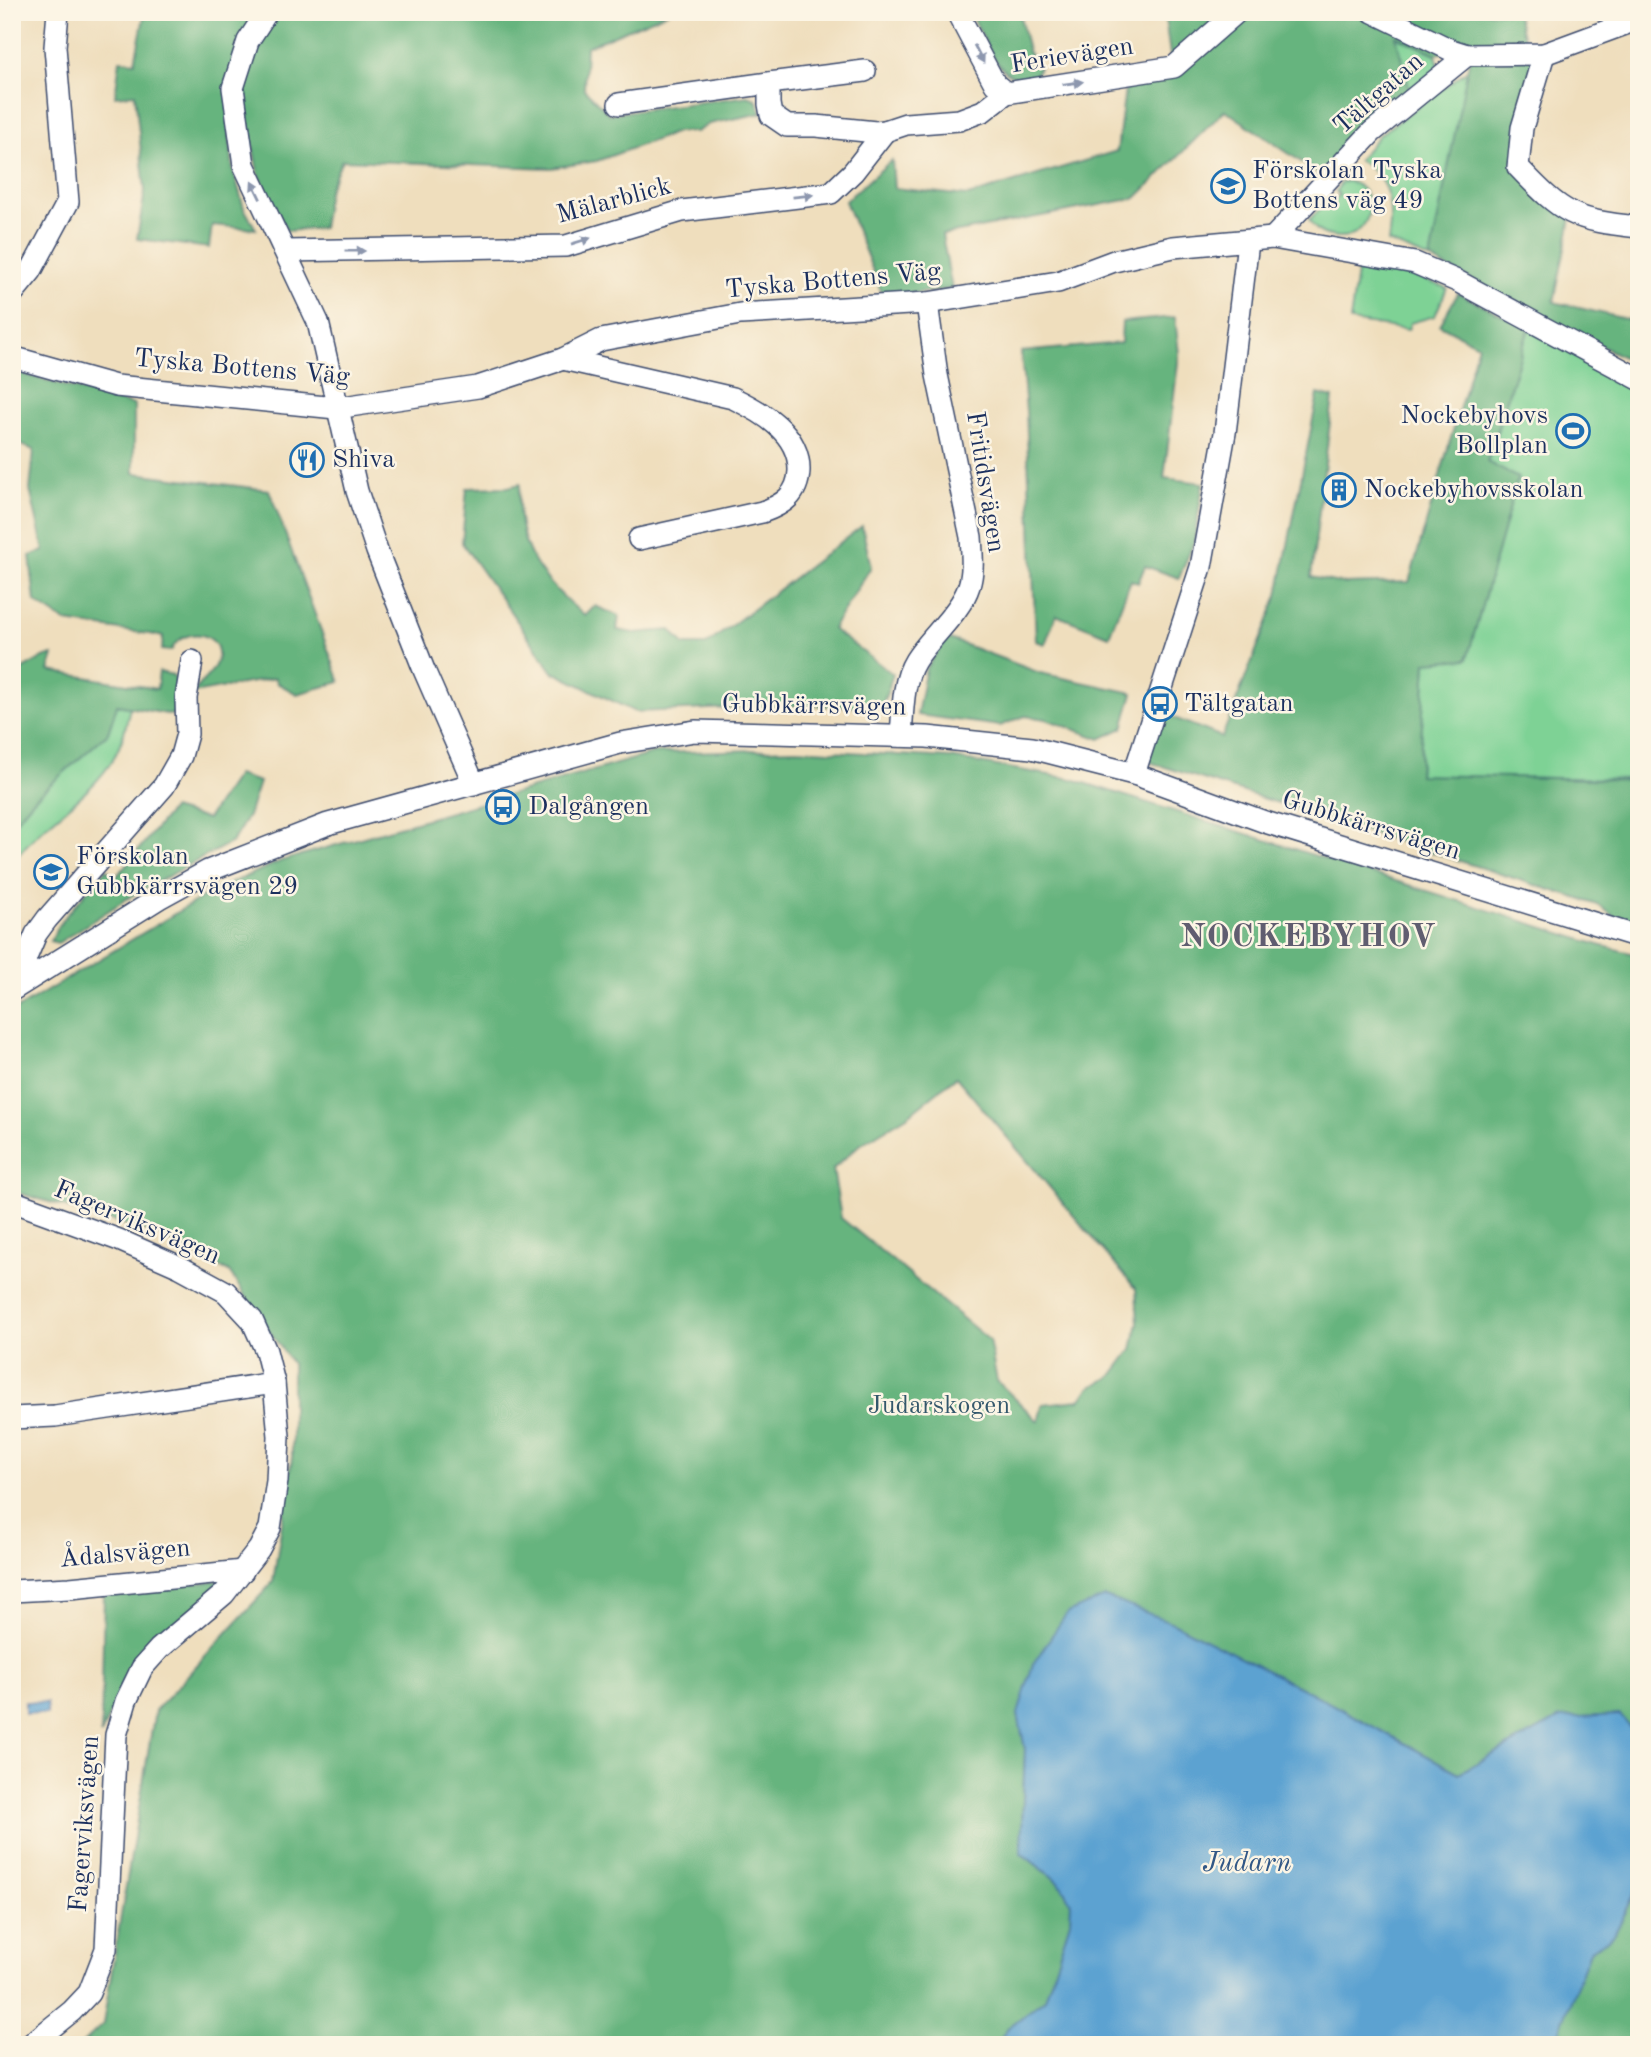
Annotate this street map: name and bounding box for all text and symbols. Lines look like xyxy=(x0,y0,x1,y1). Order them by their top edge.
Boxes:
street label: Ferievägen xyxy=(1009,33,1135,79)
one-way arrow xyxy=(973,45,985,65)
street label: Tältgatan xyxy=(1329,48,1429,140)
one-way arrow xyxy=(1062,77,1084,88)
place label: Förskolan Tyska Bottens väg 49 xyxy=(1252,158,1442,214)
school or university icon: Förskolan Tyska Bottens väg 49 xyxy=(1209,167,1247,205)
street label: Mälarblick xyxy=(554,173,674,229)
one-way arrow xyxy=(251,180,262,200)
one-way arrow xyxy=(793,190,815,201)
one-way arrow xyxy=(571,236,592,246)
one-way arrow xyxy=(344,245,366,257)
street label: Tyska Bottens Väg xyxy=(724,259,942,303)
street label: Tyska Bottens Väg xyxy=(133,346,351,390)
place label: Nockebyhovs Bollplan xyxy=(1400,403,1548,459)
street label: Fritidsvägen xyxy=(961,409,1009,555)
sports icon: Nockebyhovs Bollplan xyxy=(1554,412,1592,450)
restaurant icon: Shiva xyxy=(288,441,326,479)
place label: Shiva xyxy=(332,447,395,473)
building icon: Nockebyhovsskolan xyxy=(1320,471,1358,509)
place label: Nockebyhovsskolan xyxy=(1364,477,1583,503)
bus stop icon: Tältgatan xyxy=(1141,685,1179,723)
street label: Gubbkärrsvägen xyxy=(721,691,907,721)
place label: Tältgatan xyxy=(1184,691,1293,717)
street label: Gubbkärrsvägen xyxy=(1279,787,1463,865)
bus stop icon: Dalgången xyxy=(484,788,522,826)
place label: Dalgången xyxy=(528,794,649,820)
place label: Förskolan Gubbkärrsvägen 29 xyxy=(76,844,298,900)
school or university icon: Förskolan Gubbkärrsvägen 29 xyxy=(32,853,70,891)
district label: NOCKEBYHOV xyxy=(1180,921,1438,954)
street label: Fagerviksvägen xyxy=(50,1176,224,1270)
park label: Judarskogen xyxy=(868,1393,1010,1419)
street label: Ådalsvägen xyxy=(58,1531,192,1573)
street label: Fagerviksvägen xyxy=(66,1734,104,1914)
water label: Judarn xyxy=(1202,1850,1292,1878)

